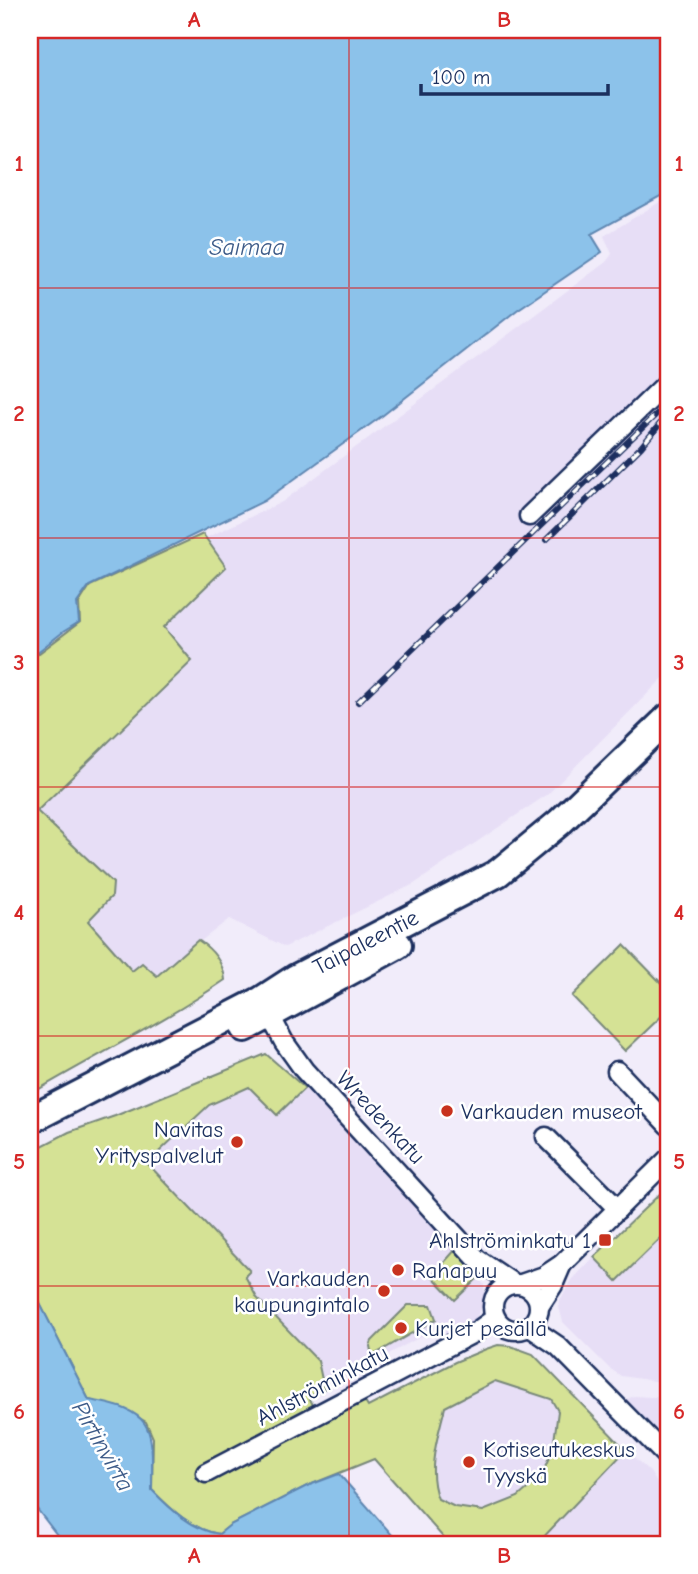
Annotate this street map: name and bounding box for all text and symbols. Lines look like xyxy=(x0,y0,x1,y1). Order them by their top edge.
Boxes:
text: A xyxy=(188,6,201,33)
text: B xyxy=(497,6,511,33)
scale bar xyxy=(421,52,609,96)
text: 100 m xyxy=(432,65,490,89)
text: 1 xyxy=(14,150,24,177)
text: 1 xyxy=(674,150,684,177)
water label: Saimaa xyxy=(209,233,285,261)
text: 2 xyxy=(13,400,25,427)
text: 2 xyxy=(673,400,685,427)
text: 3 xyxy=(13,649,25,676)
text: 3 xyxy=(673,649,685,676)
text: 4 xyxy=(14,899,25,926)
text: 4 xyxy=(674,899,685,926)
street label: Taipaleentie xyxy=(308,904,423,981)
street label: Wredenkatu xyxy=(331,1065,431,1169)
place label: Varkauden museot xyxy=(461,1098,643,1125)
marker: Varkauden museot xyxy=(439,1103,455,1119)
place label: Navitas Yrityspalvelut xyxy=(95,1116,224,1169)
marker: Navitas Yrityspalvelut xyxy=(229,1134,245,1150)
text: 5 xyxy=(13,1148,25,1175)
text: 5 xyxy=(673,1148,685,1175)
place label: Ahlströminkatu 1 xyxy=(429,1227,591,1254)
marker: Ahlströminkatu 1 xyxy=(597,1232,613,1248)
place label: Rahapuu xyxy=(412,1257,497,1284)
marker: Rahapuu xyxy=(390,1262,406,1278)
place label: Varkauden kaupungintalo xyxy=(234,1265,370,1318)
marker: Varkauden kaupungintalo xyxy=(376,1283,392,1299)
place label: Kurjet pesällä xyxy=(415,1315,547,1342)
marker: Kurjet pesällä xyxy=(393,1320,409,1336)
street label: Ahlströminkatu xyxy=(252,1339,393,1431)
water label: Pirtinvirta xyxy=(66,1396,140,1496)
text: 6 xyxy=(13,1398,25,1425)
text: 6 xyxy=(673,1398,685,1425)
place label: Kotiseutukeskus Tyyskä xyxy=(483,1436,635,1489)
marker: Kotiseutukeskus Tyyskä xyxy=(461,1454,477,1470)
text: A xyxy=(188,1542,201,1569)
text: B xyxy=(497,1542,511,1569)

